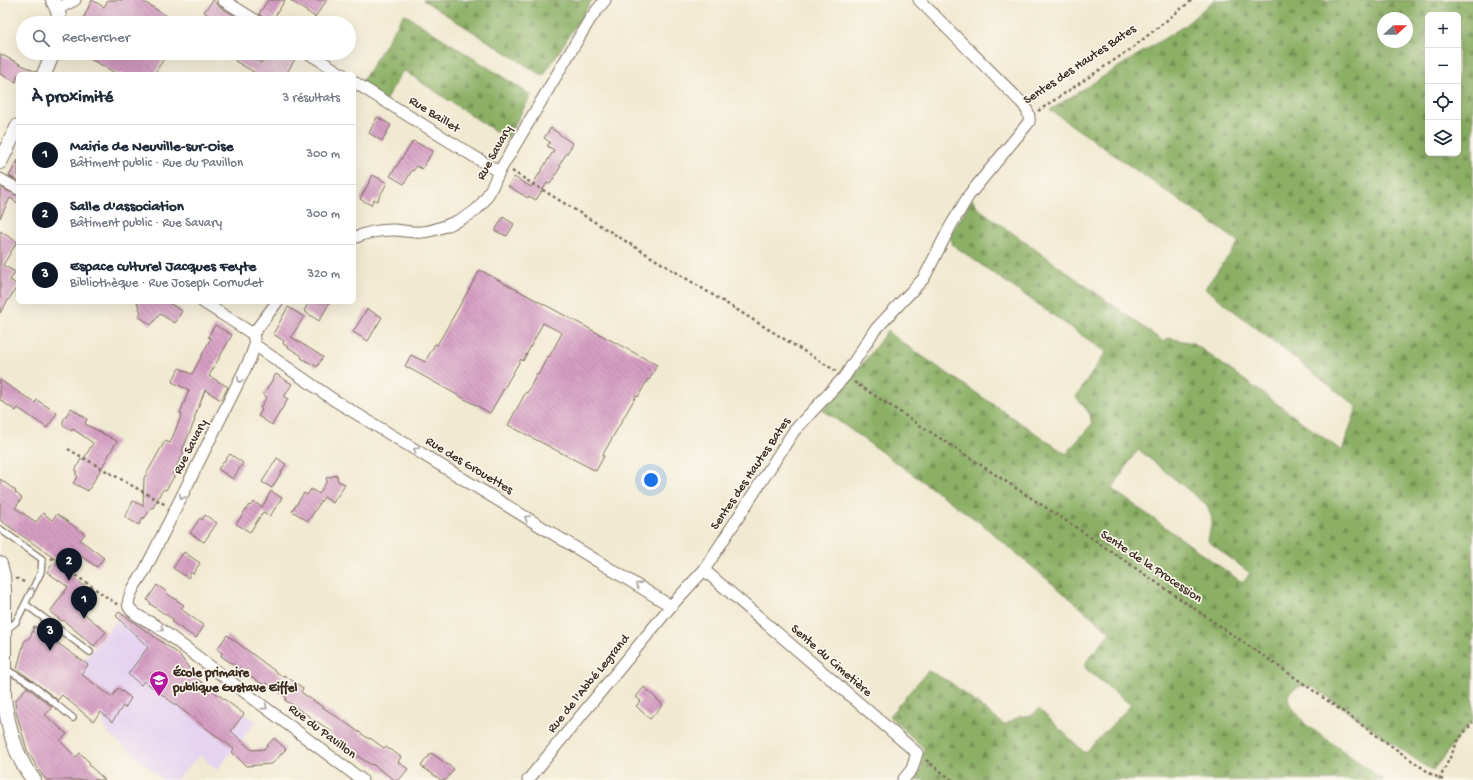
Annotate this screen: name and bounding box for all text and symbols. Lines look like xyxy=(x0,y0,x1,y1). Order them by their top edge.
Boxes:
north arrow xyxy=(1377,12,1413,48)
map controls xyxy=(1425,12,1461,156)
button: + xyxy=(1425,12,1461,48)
search box xyxy=(16,16,356,60)
street label: Sentes des Hautes Bates xyxy=(1021,21,1140,108)
icon: search xyxy=(30,27,52,49)
text: Rechercher xyxy=(62,29,130,47)
button: − xyxy=(1425,48,1461,84)
button: locate xyxy=(1425,84,1461,120)
text: À proximité xyxy=(32,88,113,108)
text: 3 résultats xyxy=(282,91,340,106)
street label: Rue Baillet xyxy=(406,94,464,137)
button: layers xyxy=(1425,120,1461,156)
street label: Rue Savary xyxy=(474,123,516,183)
text: Mairie de Neuville-sur-Oise xyxy=(70,138,234,156)
text: 1 xyxy=(42,147,48,162)
text: 300 m xyxy=(306,147,340,162)
text: Bâtiment public · Rue du Pavillon xyxy=(70,156,243,171)
text: Salle d'association xyxy=(70,198,184,216)
text: 2 xyxy=(42,207,48,222)
text: 300 m xyxy=(306,207,340,222)
text: Bâtiment public · Rue Savary xyxy=(70,216,222,231)
text: Espace culturel Jacques Feyte xyxy=(70,258,256,276)
text: 3 xyxy=(42,267,48,282)
text: 320 m xyxy=(307,267,340,282)
text: Bibliothèque · Rue Joseph Cornudet xyxy=(70,276,263,291)
one-way arrow xyxy=(237,376,245,384)
street label: Sentes des Hautes Bates xyxy=(708,414,795,533)
street label: Rue Savary xyxy=(171,416,212,477)
street label: Rue des Grouettes xyxy=(423,434,516,499)
one-way arrow xyxy=(413,447,420,454)
your location xyxy=(641,470,661,490)
one-way arrow xyxy=(179,492,186,500)
one-way arrow xyxy=(524,515,531,522)
street label: Sente de la Procession xyxy=(1097,527,1205,607)
pin: 2 xyxy=(56,548,82,581)
one-way arrow xyxy=(635,583,642,590)
pin: 1 xyxy=(71,586,97,619)
one-way arrow xyxy=(27,587,35,594)
pin: 3 xyxy=(37,618,63,651)
street label: Sente du Cimetière xyxy=(787,622,875,701)
one-way arrow xyxy=(157,625,164,632)
street label: Rue de l'Abbé Legrand xyxy=(545,631,634,736)
place label: École primaire publique Gustave Eiffel xyxy=(172,665,297,697)
school or university icon: École primaire publique Gustave Eiffel xyxy=(148,669,170,697)
one-way arrow xyxy=(261,702,268,709)
street label: Rue du Pavillon xyxy=(285,702,360,763)

